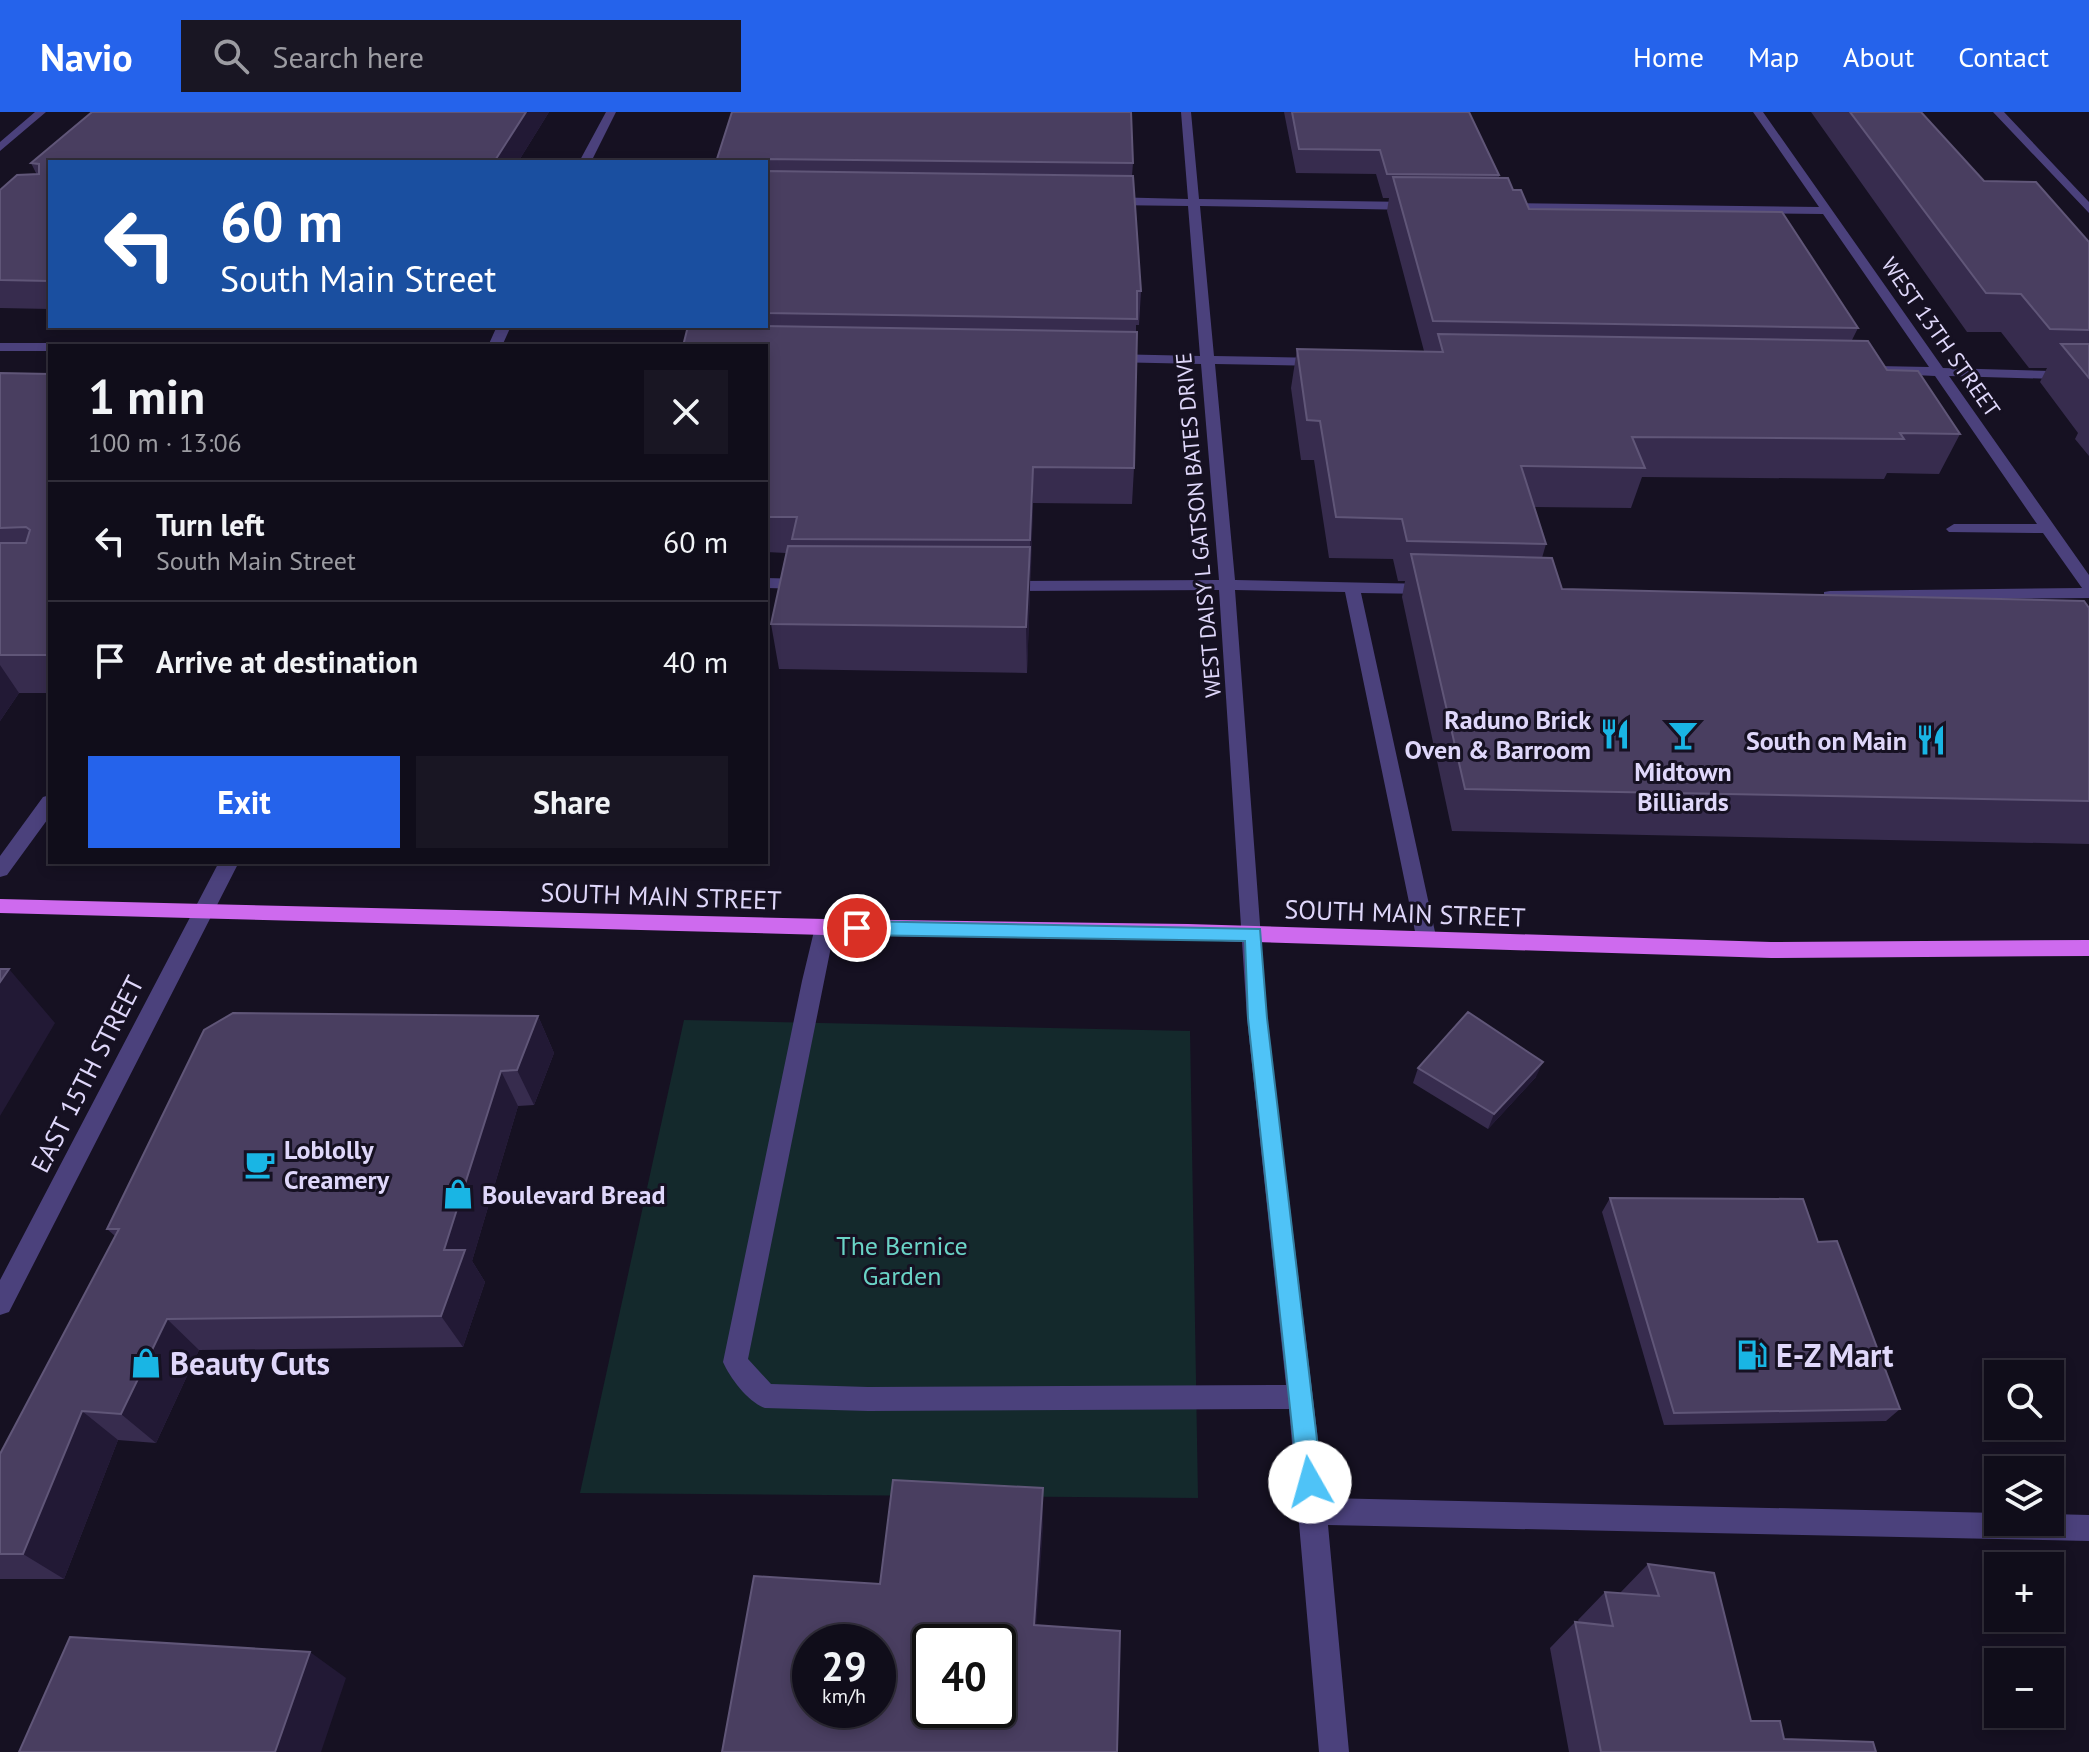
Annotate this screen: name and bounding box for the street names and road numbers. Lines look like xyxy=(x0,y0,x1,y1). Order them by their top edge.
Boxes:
street label: WEST 13TH STREET xyxy=(1875,252,2007,422)
street label: WEST DAISY L GATSON BATES DRIVE xyxy=(1169,351,1227,699)
street label: SOUTH MAIN STREET xyxy=(540,875,782,917)
street label: SOUTH MAIN STREET xyxy=(1284,892,1526,934)
street label: EAST 15TH STREET xyxy=(23,970,151,1178)

